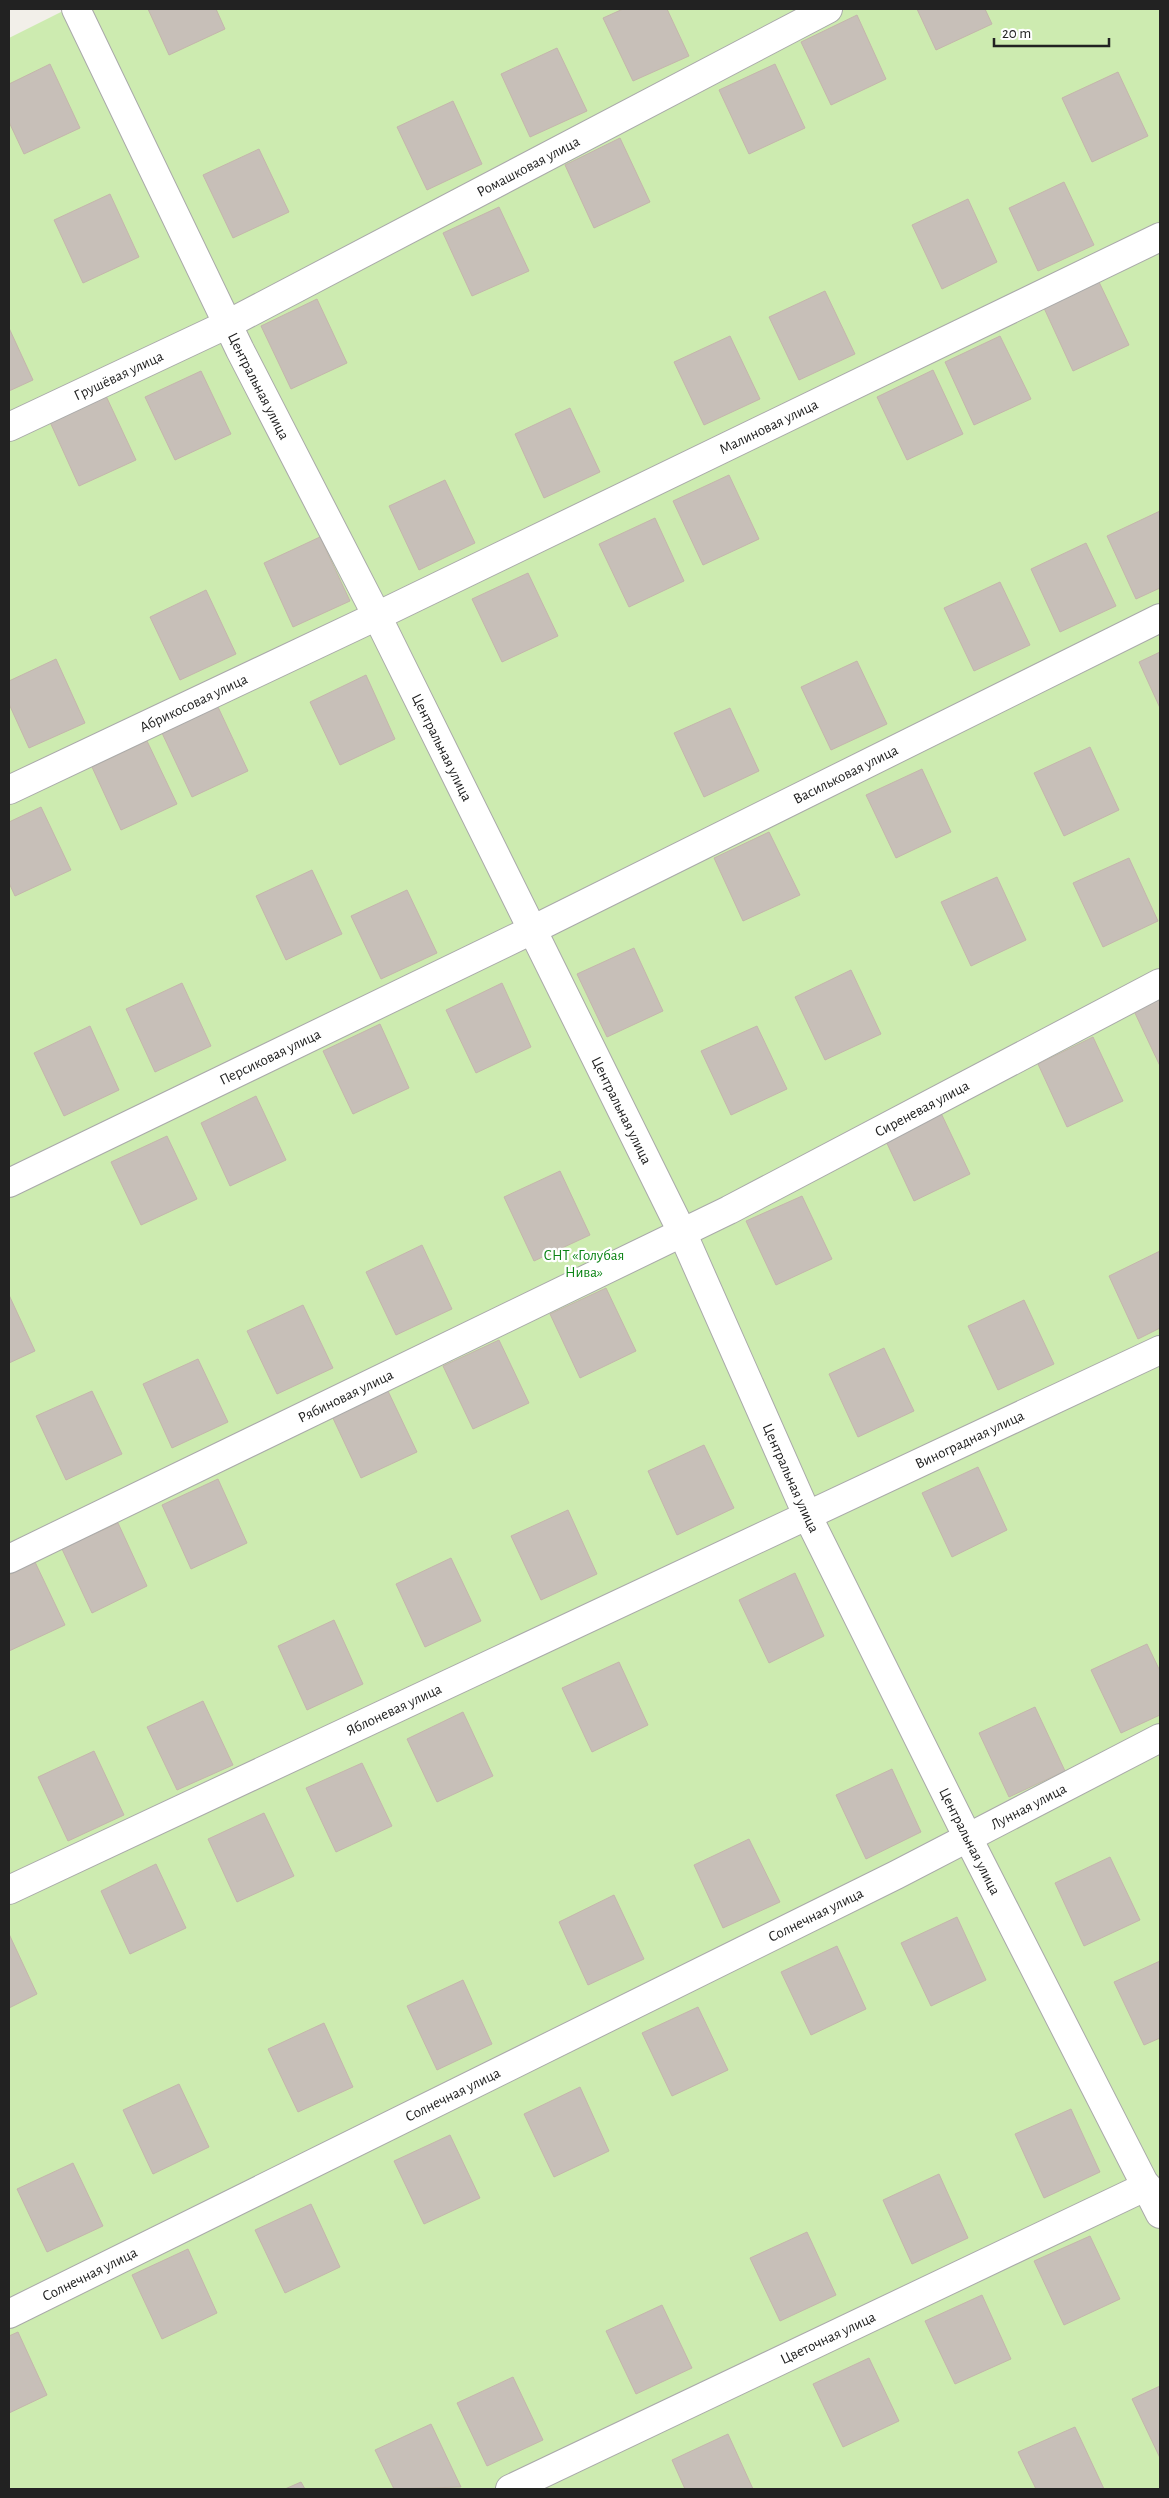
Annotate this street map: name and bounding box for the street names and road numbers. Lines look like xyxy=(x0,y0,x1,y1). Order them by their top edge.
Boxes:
street label: Ромашковая улица xyxy=(474,133,582,199)
street label: Центральная улица xyxy=(225,330,292,442)
street label: Грушёвая улица xyxy=(71,348,166,403)
street label: Малиновая улица xyxy=(717,396,820,457)
street label: Абрикосовая улица xyxy=(137,671,250,735)
street label: Центральная улица xyxy=(409,691,475,804)
street label: Васильковая улица xyxy=(791,742,900,807)
street label: Персиковая улица xyxy=(217,1026,323,1088)
street label: Центральная улица xyxy=(589,1054,655,1167)
street label: Сиреневая улица xyxy=(872,1077,972,1139)
street label: Рябиновая улица xyxy=(296,1366,396,1425)
street label: Виноградная улица xyxy=(913,1407,1026,1471)
street label: Центральная улица xyxy=(760,1421,822,1535)
street label: Яблоневая улица xyxy=(344,1681,444,1738)
street label: Лунная улица xyxy=(988,1780,1069,1832)
street label: Центральная улица xyxy=(937,1785,1003,1897)
street label: Солнечная улица xyxy=(766,1885,866,1945)
street label: Солнечная улица xyxy=(403,2065,503,2124)
street label: Солнечная улица xyxy=(40,2244,140,2304)
street label: Цветочная улица xyxy=(778,2309,878,2367)

